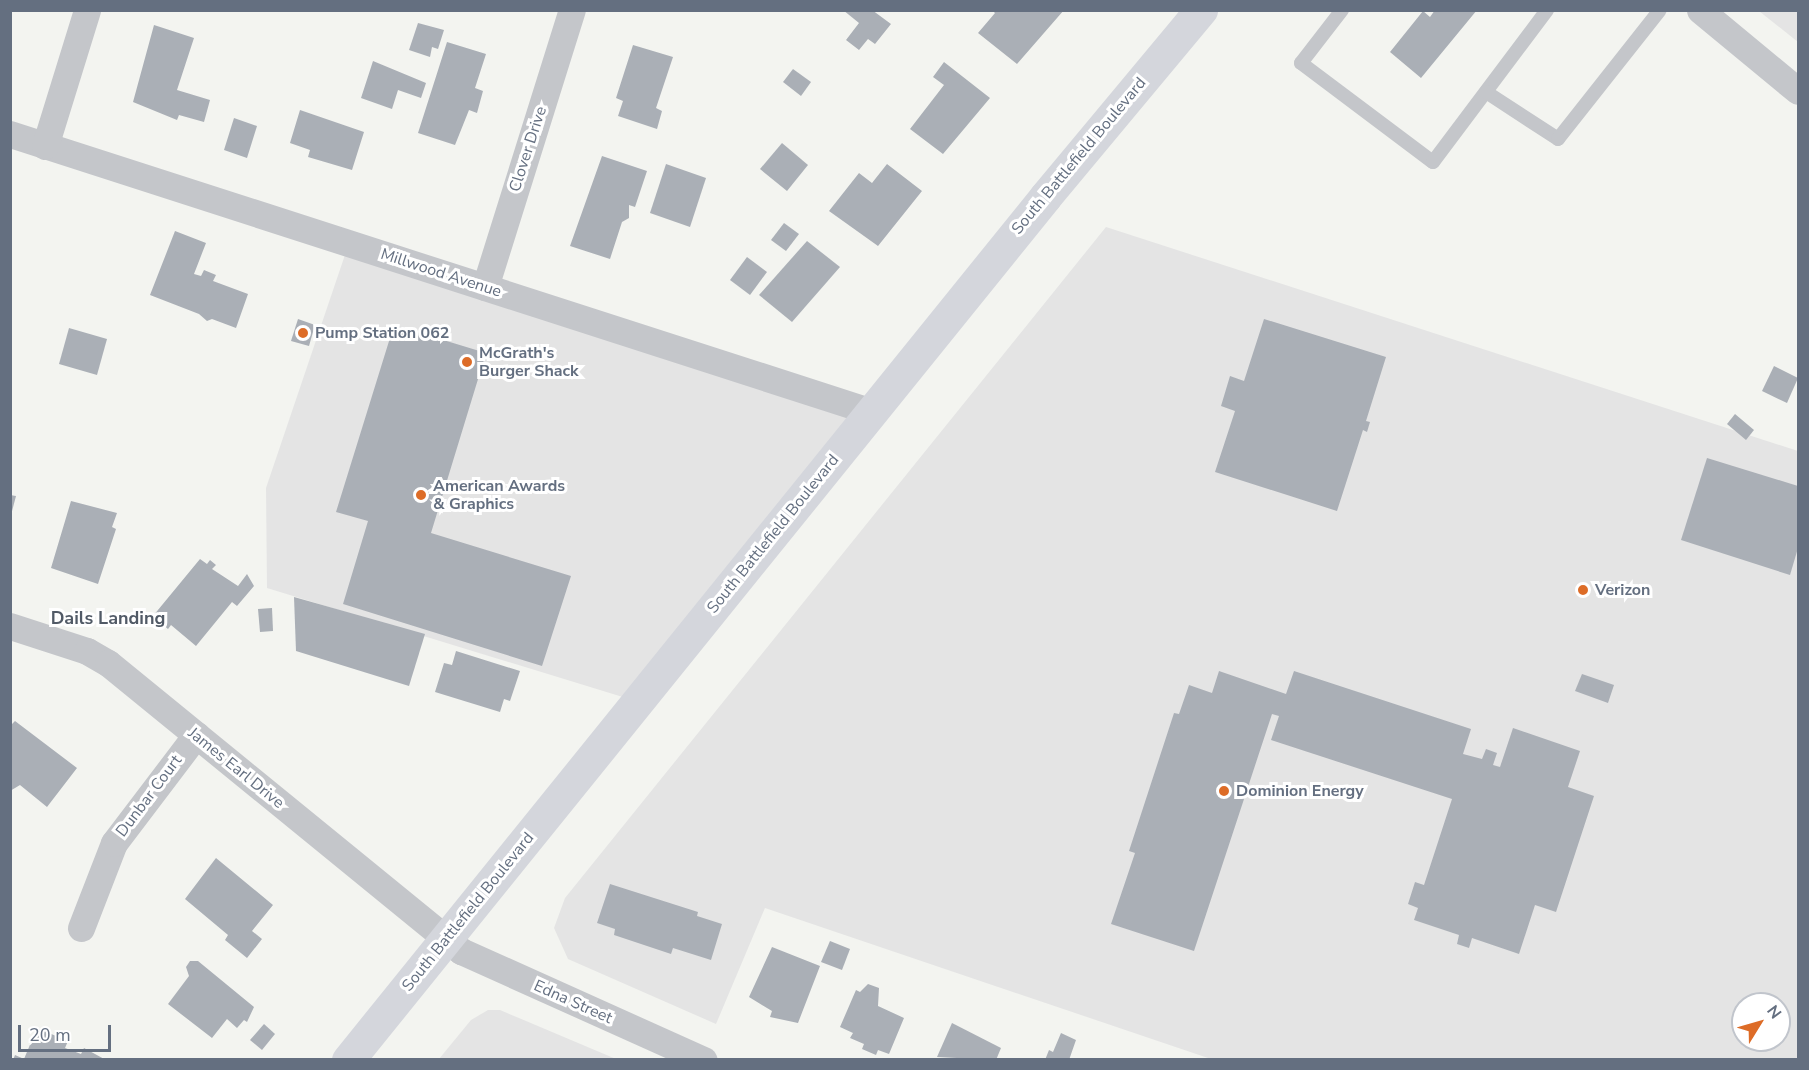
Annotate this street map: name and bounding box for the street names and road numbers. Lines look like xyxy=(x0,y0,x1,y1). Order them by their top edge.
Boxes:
street label: South Battlefield Boulevard xyxy=(1008,74,1150,238)
street label: Clover Drive xyxy=(505,104,551,194)
street label: Millwood Avenue xyxy=(378,244,504,302)
street label: South Battlefield Boulevard xyxy=(703,451,843,617)
street label: James Earl Drive xyxy=(184,723,288,813)
street label: Dunbar Court xyxy=(112,751,186,841)
street label: South Battlefield Boulevard xyxy=(398,829,538,995)
street label: Edna Street xyxy=(531,976,615,1028)

